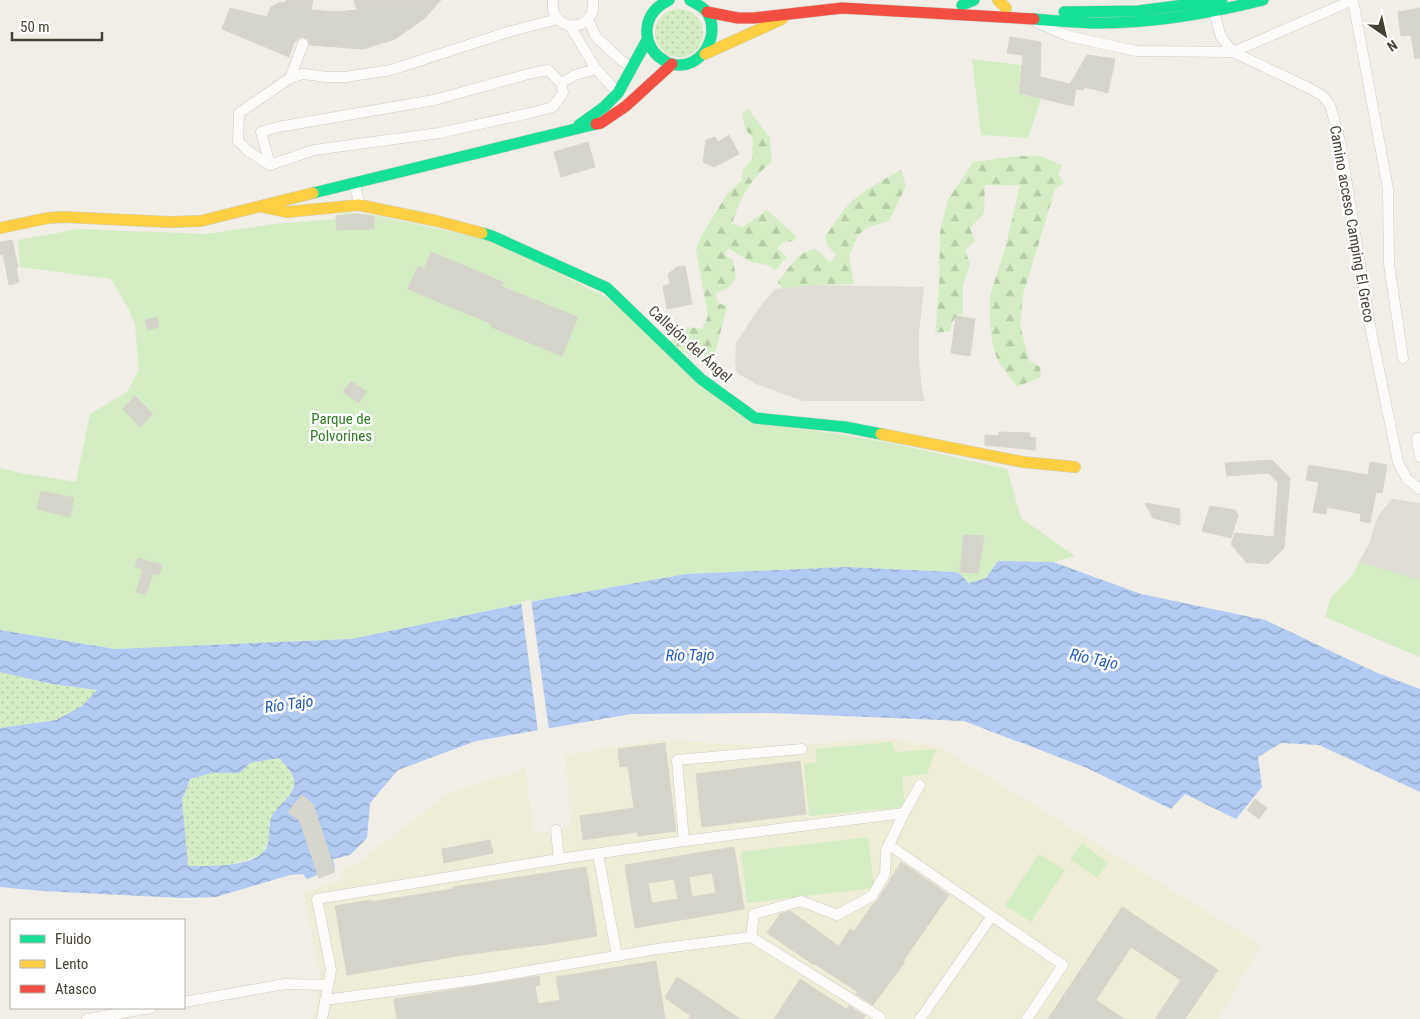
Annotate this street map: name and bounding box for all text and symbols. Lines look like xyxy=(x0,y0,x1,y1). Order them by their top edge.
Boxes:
scale bar xyxy=(12,10,102,42)
north arrow xyxy=(1360,10,1410,60)
text: 50 m xyxy=(20,18,50,36)
text: N xyxy=(1384,37,1400,55)
street label: Camino acceso Camping El Greco xyxy=(1326,124,1378,324)
street label: Callejón del Ángel xyxy=(644,302,736,386)
park label: Parque de Polvorines xyxy=(310,410,372,445)
water label: Río Tajo xyxy=(665,645,715,665)
water label: Río Tajo xyxy=(1068,645,1120,673)
water label: Río Tajo xyxy=(263,691,315,717)
legend xyxy=(10,919,185,1009)
text: Fluido xyxy=(55,930,91,948)
text: Lento xyxy=(55,955,88,973)
text: Atasco xyxy=(55,980,96,998)

